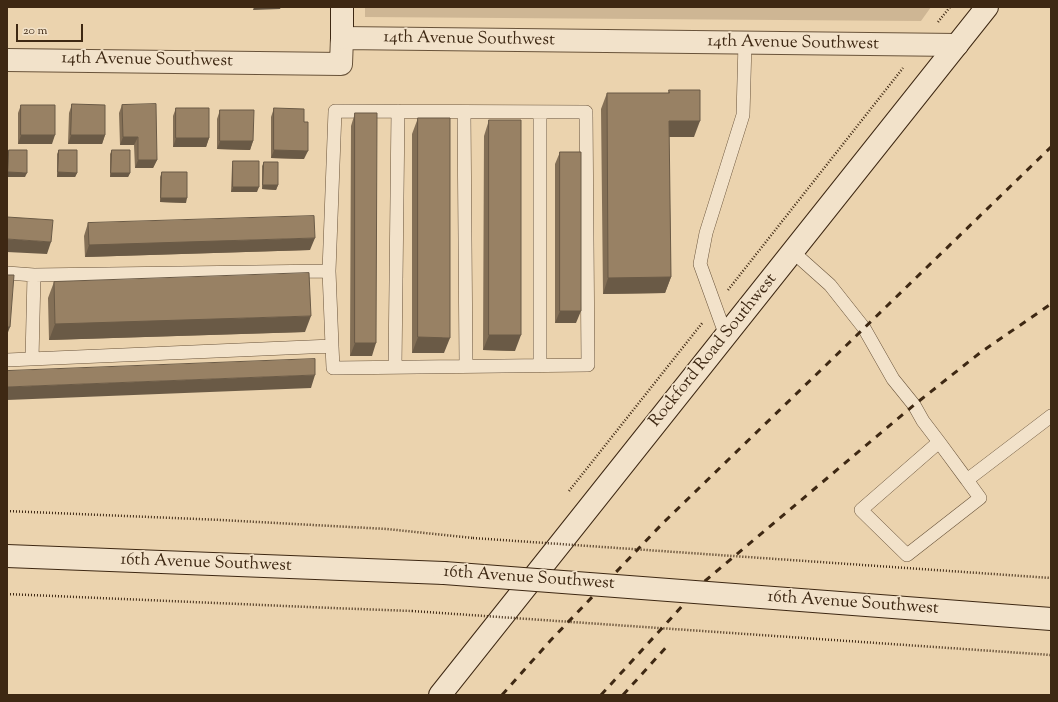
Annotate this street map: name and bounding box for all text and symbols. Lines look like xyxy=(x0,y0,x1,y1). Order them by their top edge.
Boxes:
scale bar xyxy=(18,16,85,42)
text: 20 m xyxy=(23,22,47,40)
street label: 14th Avenue Southwest xyxy=(383,28,555,52)
street label: 14th Avenue Southwest xyxy=(707,32,879,56)
street label: 14th Avenue Southwest xyxy=(61,49,233,73)
street label: Rockford Road Southwest xyxy=(646,270,782,432)
street label: 16th Avenue Southwest xyxy=(120,551,292,577)
street label: 16th Avenue Southwest xyxy=(443,563,615,595)
street label: 16th Avenue Southwest xyxy=(767,588,939,620)

